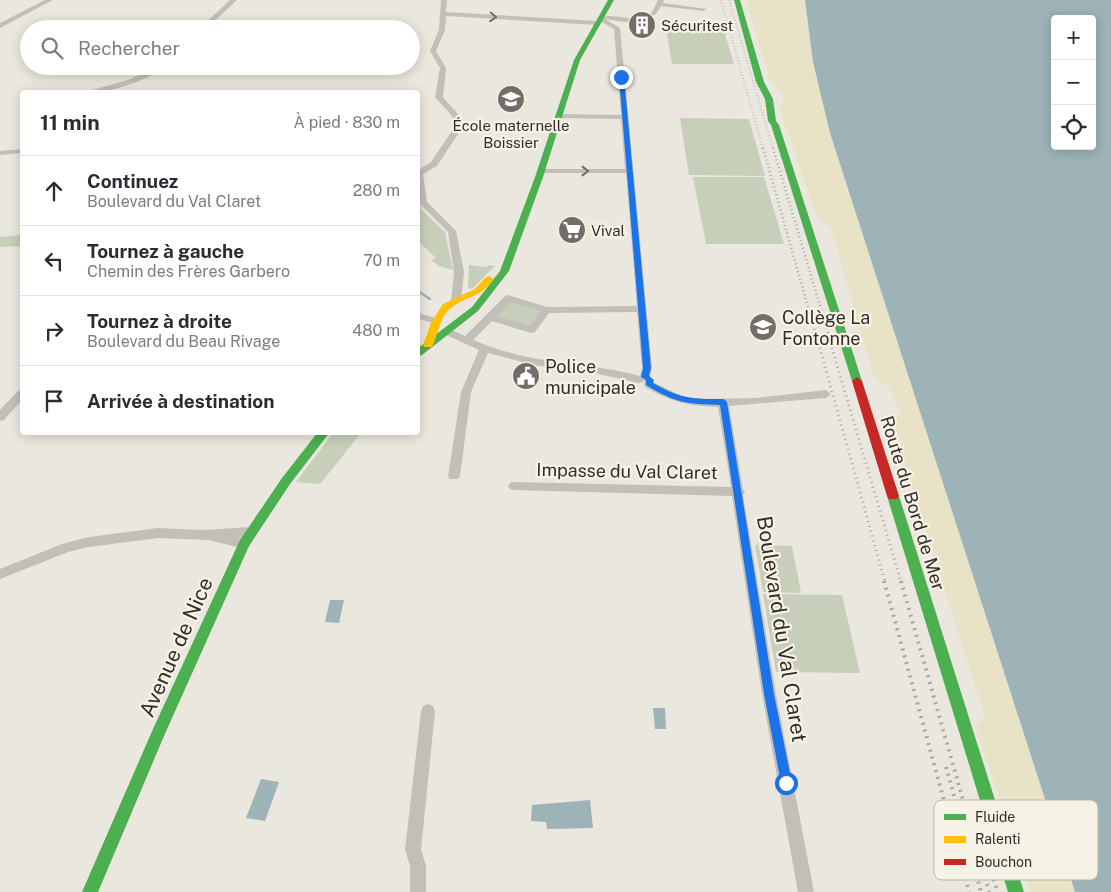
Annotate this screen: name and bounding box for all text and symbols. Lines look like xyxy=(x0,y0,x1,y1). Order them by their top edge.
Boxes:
building icon: Sécuritest xyxy=(627,10,657,40)
one-way arrow xyxy=(489,11,497,22)
map controls xyxy=(1051,15,1096,150)
button: + xyxy=(1051,15,1096,60)
place label: Sécuritest xyxy=(661,17,734,34)
search box xyxy=(20,20,420,75)
icon: search xyxy=(38,34,66,62)
text: Rechercher xyxy=(78,37,180,59)
button: − xyxy=(1051,60,1096,105)
route end xyxy=(610,66,633,89)
school or university icon: École maternelle Boissier xyxy=(496,84,526,114)
button: locate xyxy=(1051,105,1096,150)
text: 11 min xyxy=(40,110,100,135)
text: À pied · 830 m xyxy=(294,113,400,132)
place label: École maternelle Boissier xyxy=(452,117,570,151)
one-way arrow xyxy=(582,166,590,176)
text: Continuez xyxy=(87,170,178,192)
icon: ahead xyxy=(40,177,68,205)
text: 280 m xyxy=(353,181,400,200)
text: Boulevard du Val Claret xyxy=(87,192,261,211)
supermarket icon: Vival xyxy=(557,215,587,245)
place label: Vival xyxy=(591,222,625,239)
text: Tournez à gauche xyxy=(87,240,244,262)
icon: left xyxy=(40,247,68,275)
text: 70 m xyxy=(363,251,400,270)
text: Chemin des Frères Garbero xyxy=(87,262,290,281)
place label: Collège La Fontonne xyxy=(782,307,870,349)
text: Tournez à droite xyxy=(87,310,232,332)
school or university icon: Collège La Fontonne xyxy=(748,312,778,342)
icon: right xyxy=(40,317,68,345)
text: 480 m xyxy=(352,321,400,340)
text: Boulevard du Beau Rivage xyxy=(87,332,280,351)
place label: Police municipale xyxy=(545,356,636,398)
public building icon: Police municipale xyxy=(511,361,541,391)
icon: arrive xyxy=(40,387,68,415)
text: Arrivée à destination xyxy=(87,390,275,412)
street label: Route du Bord de Mer xyxy=(876,413,950,593)
street label: Impasse du Val Claret xyxy=(536,459,718,483)
street label: Boulevard du Val Claret xyxy=(752,514,812,744)
street label: Avenue de Nice xyxy=(134,573,218,721)
route start xyxy=(775,772,798,795)
legend xyxy=(934,800,1098,880)
text: Fluide xyxy=(975,809,1015,825)
text: Ralenti xyxy=(975,831,1021,847)
text: Bouchon xyxy=(975,854,1032,870)

